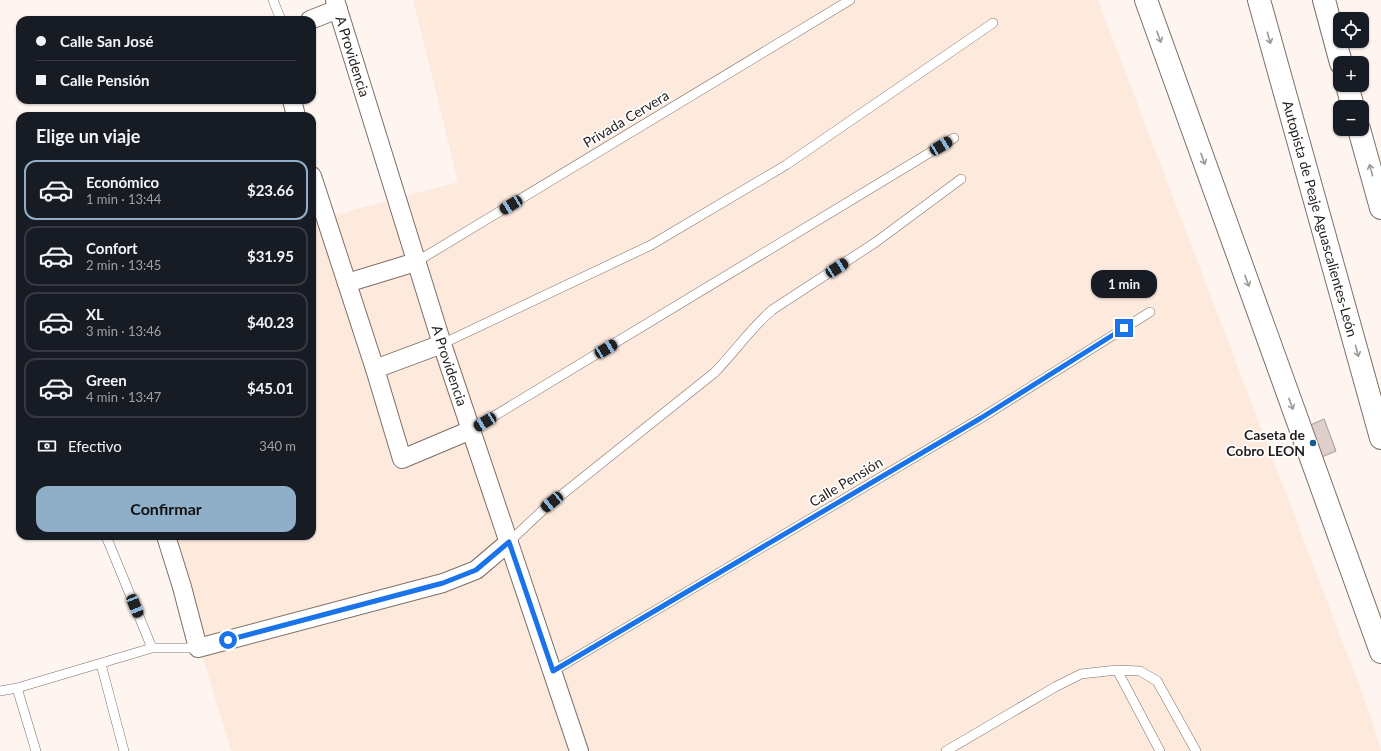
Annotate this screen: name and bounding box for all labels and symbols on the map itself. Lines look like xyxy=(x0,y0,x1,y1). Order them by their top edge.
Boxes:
street label: A Providencia xyxy=(332,13,374,99)
one-way arrow xyxy=(1156,30,1163,43)
one-way arrow xyxy=(1266,31,1273,44)
street label: Privada Cervera xyxy=(580,86,672,151)
street label: Autopista de Peaje Aguascalientes-León xyxy=(1279,98,1361,339)
car xyxy=(928,135,954,157)
one-way arrow xyxy=(1200,153,1208,165)
one-way arrow xyxy=(1367,164,1374,177)
car xyxy=(498,194,524,216)
car xyxy=(824,256,850,280)
callout: 1 min xyxy=(1091,270,1157,298)
one-way arrow xyxy=(1244,275,1252,287)
route end xyxy=(1115,319,1133,337)
street label: A Providencia xyxy=(429,323,471,408)
car xyxy=(593,338,619,360)
one-way arrow xyxy=(1354,345,1361,358)
one-way arrow xyxy=(1288,397,1296,409)
car xyxy=(472,411,498,433)
place label: Caseta de Cobro LEON xyxy=(1226,426,1306,459)
marker: Caseta de Cobro LEON xyxy=(1308,438,1318,448)
street label: Calle Pensión xyxy=(806,453,885,510)
car xyxy=(539,490,565,514)
car xyxy=(125,593,145,619)
route start xyxy=(219,631,237,649)

